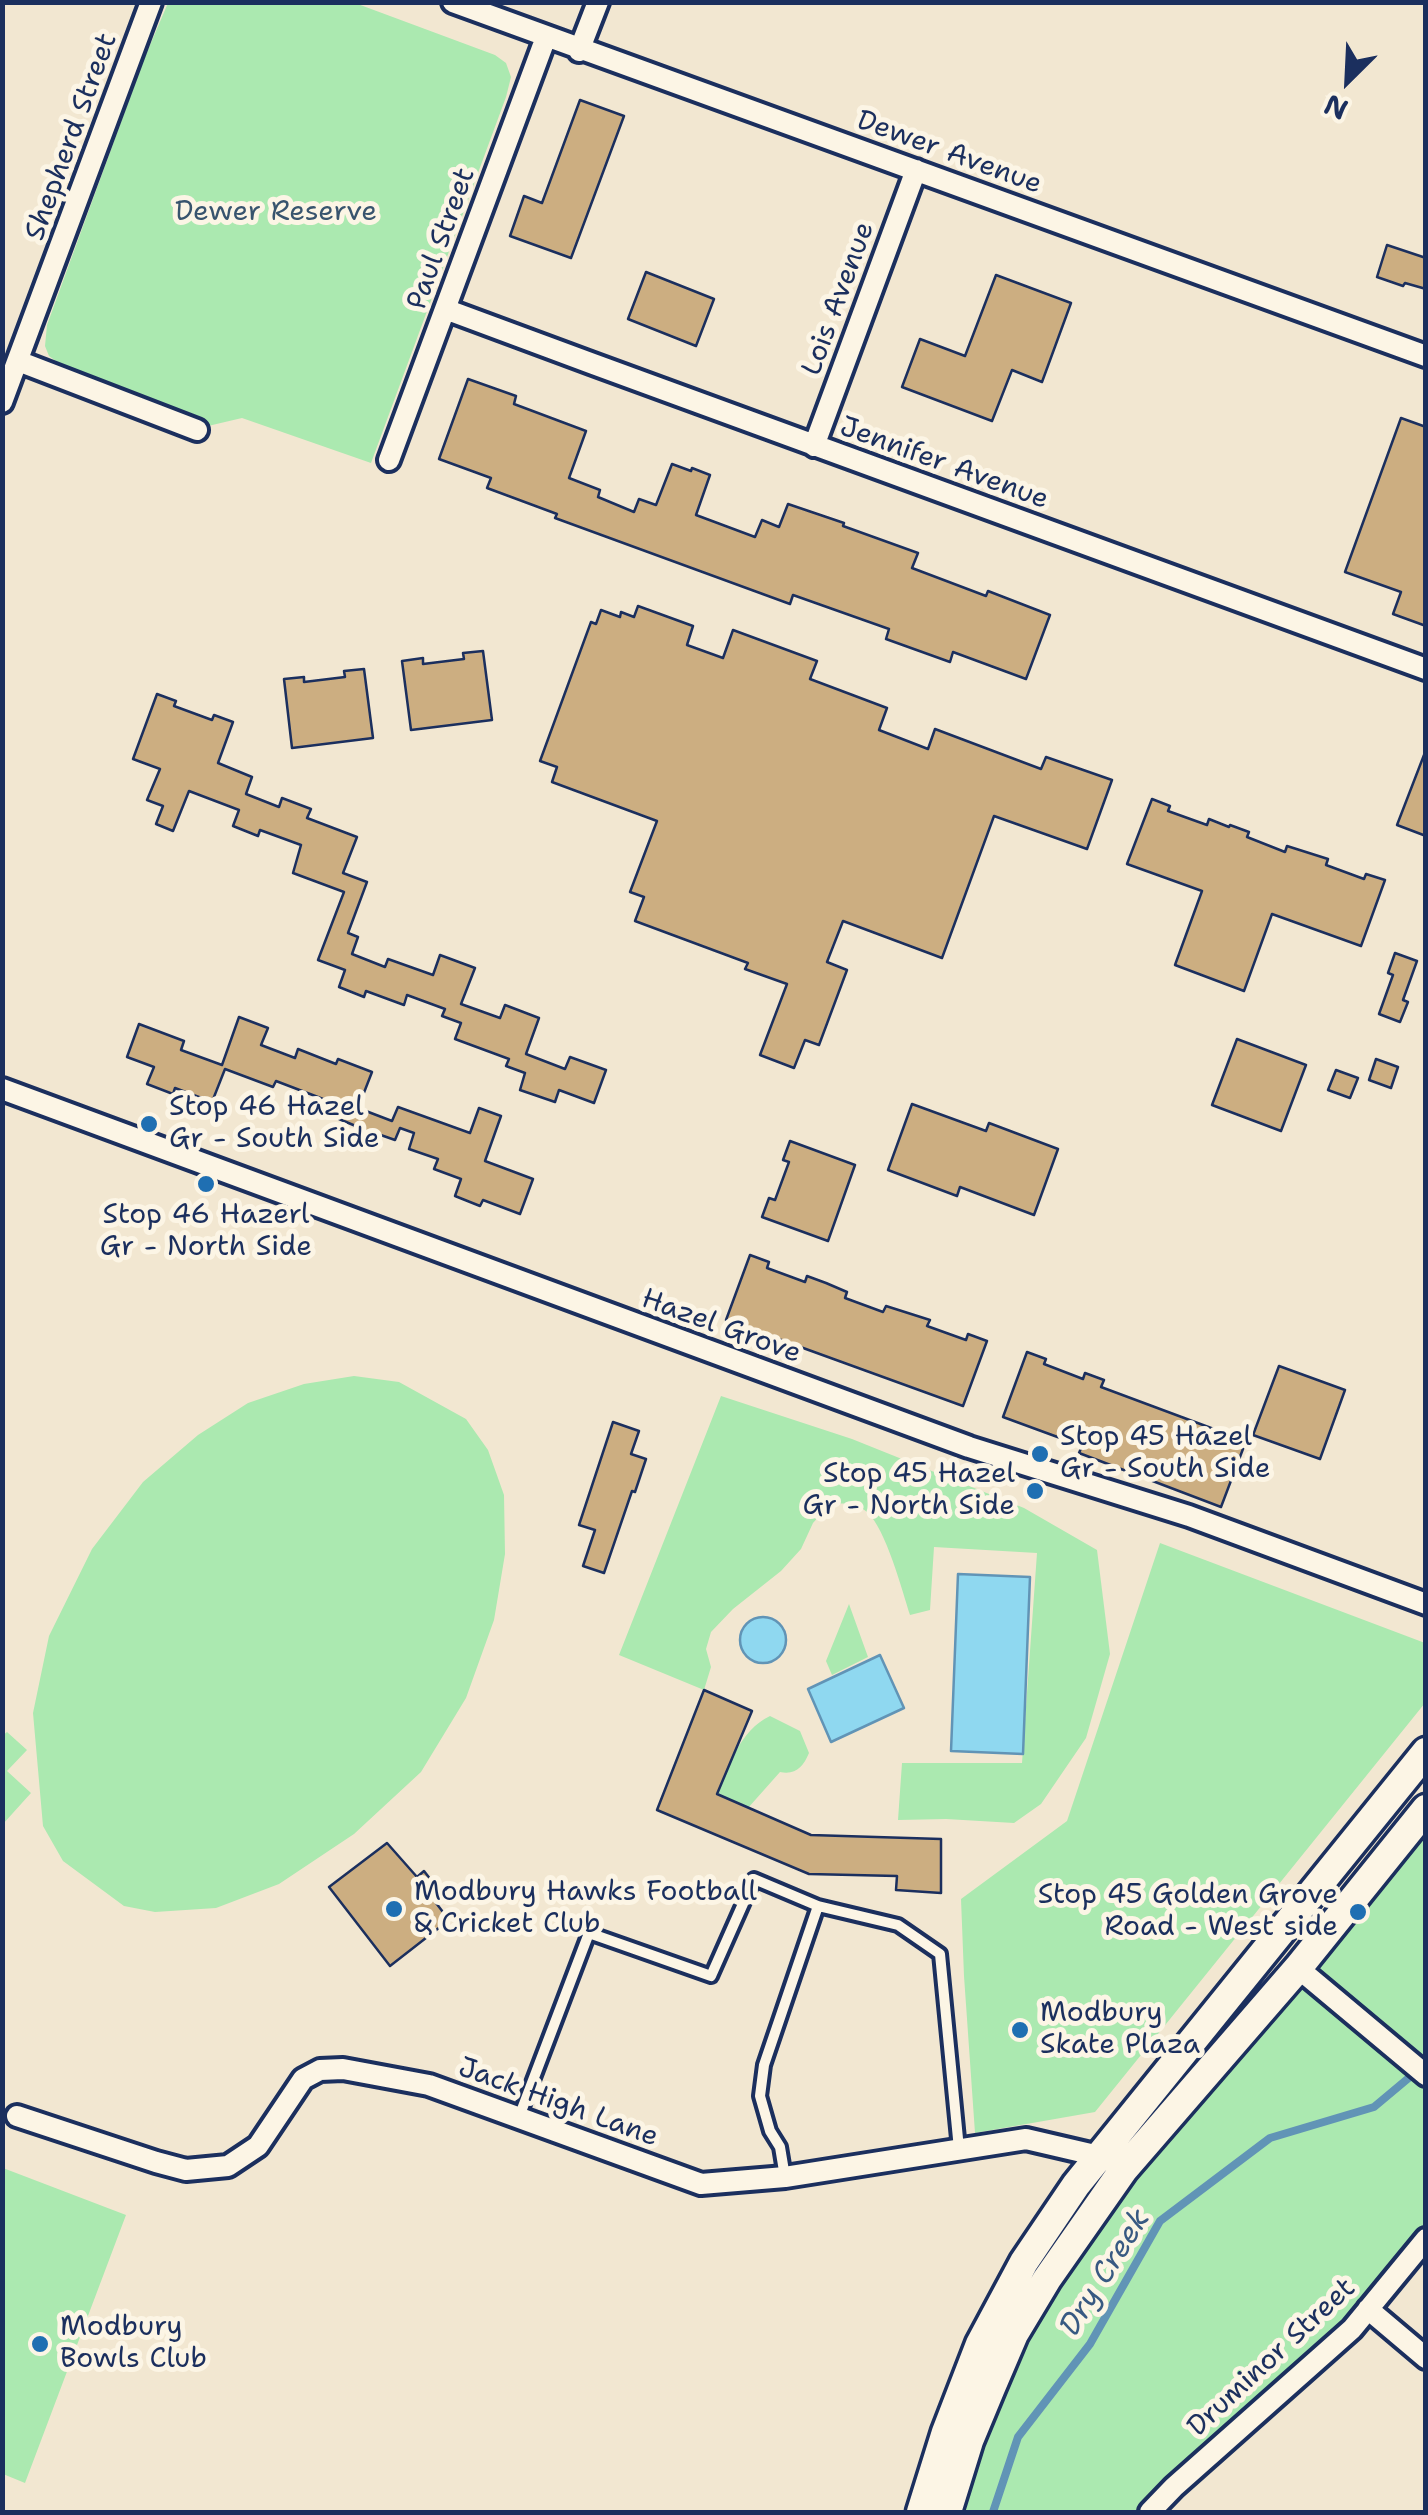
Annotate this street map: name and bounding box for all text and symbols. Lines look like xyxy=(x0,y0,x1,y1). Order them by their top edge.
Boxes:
street label: Shepherd Street xyxy=(19,29,125,245)
north arrow xyxy=(1298,30,1398,130)
text: N xyxy=(1318,86,1354,129)
street label: Dewer Avenue xyxy=(852,104,1046,202)
street label: Paul Street xyxy=(401,163,483,315)
park label: Dewer Reserve xyxy=(175,196,377,230)
street label: Lois Avenue xyxy=(796,218,882,380)
street label: Jennifer Avenue xyxy=(835,411,1053,517)
place label: Stop 46 Hazel Gr - South Side xyxy=(169,1091,380,1157)
marker: Stop 46 Hazel Gr - South Side xyxy=(138,1113,160,1135)
marker: Stop 46 Hazerl Gr - North Side xyxy=(195,1173,217,1195)
place label: Stop 46 Hazerl Gr - North Side xyxy=(100,1199,312,1265)
street label: Hazel Grove xyxy=(637,1283,805,1371)
place label: Stop 45 Hazel Gr - South Side xyxy=(1060,1421,1271,1487)
marker: Stop 45 Hazel Gr - South Side xyxy=(1029,1443,1051,1465)
place label: Stop 45 Hazel Gr - North Side xyxy=(803,1458,1015,1524)
marker: Stop 45 Hazel Gr - North Side xyxy=(1024,1480,1046,1502)
place label: Modbury Hawks Football & Cricket Club xyxy=(414,1876,757,1942)
place label: Stop 45 Golden Grove Road - West side xyxy=(1038,1879,1338,1945)
marker: Modbury Hawks Football & Cricket Club xyxy=(383,1898,405,1920)
marker: Stop 45 Golden Grove Road - West side xyxy=(1347,1901,1369,1923)
place label: Modbury Skate Plaza xyxy=(1040,1997,1200,2063)
marker: Modbury Skate Plaza xyxy=(1009,2019,1031,2041)
street label: Jack High Lane xyxy=(453,2051,663,2155)
water label: Dry Creek xyxy=(1053,2203,1159,2343)
street label: Druminor Street xyxy=(1181,2272,1363,2444)
place label: Modbury Bowls Club xyxy=(60,2311,207,2377)
marker: Modbury Bowls Club xyxy=(29,2333,51,2355)

